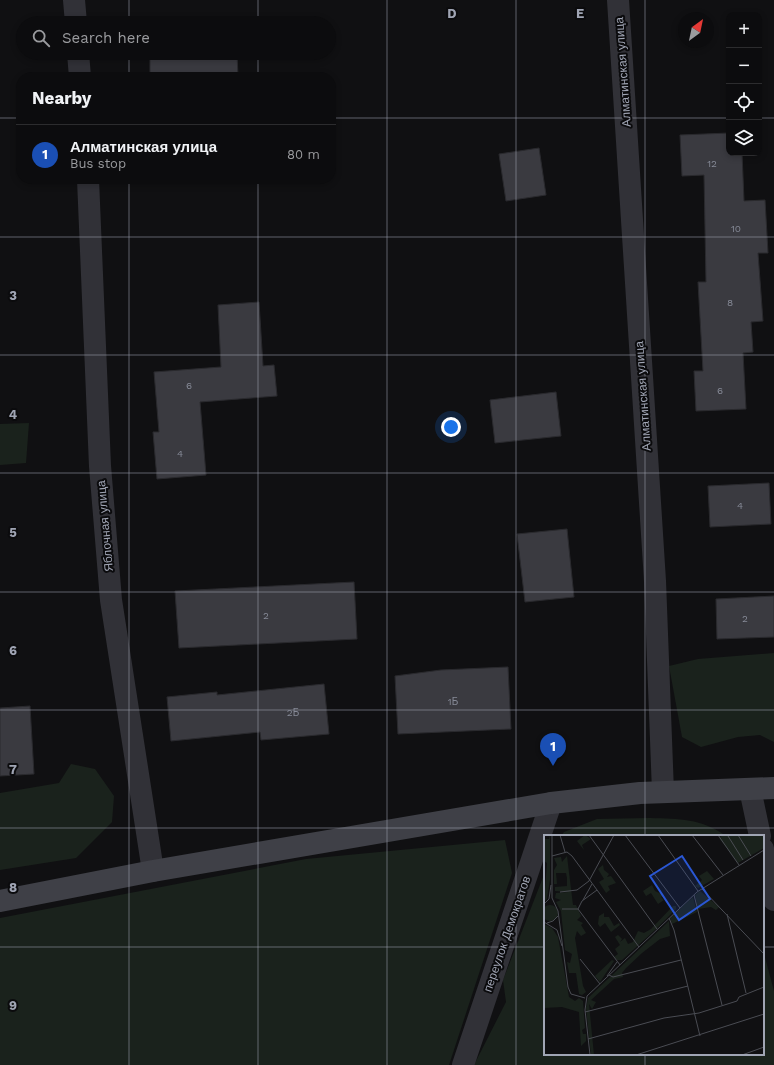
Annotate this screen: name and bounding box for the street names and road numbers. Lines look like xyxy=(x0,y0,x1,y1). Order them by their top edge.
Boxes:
street label: Алматинская улица xyxy=(612,16,634,127)
street label: Алматинская улица xyxy=(632,340,654,451)
street label: Яблочная улица xyxy=(94,479,116,572)
street label: переулок Демократов xyxy=(481,874,533,994)

